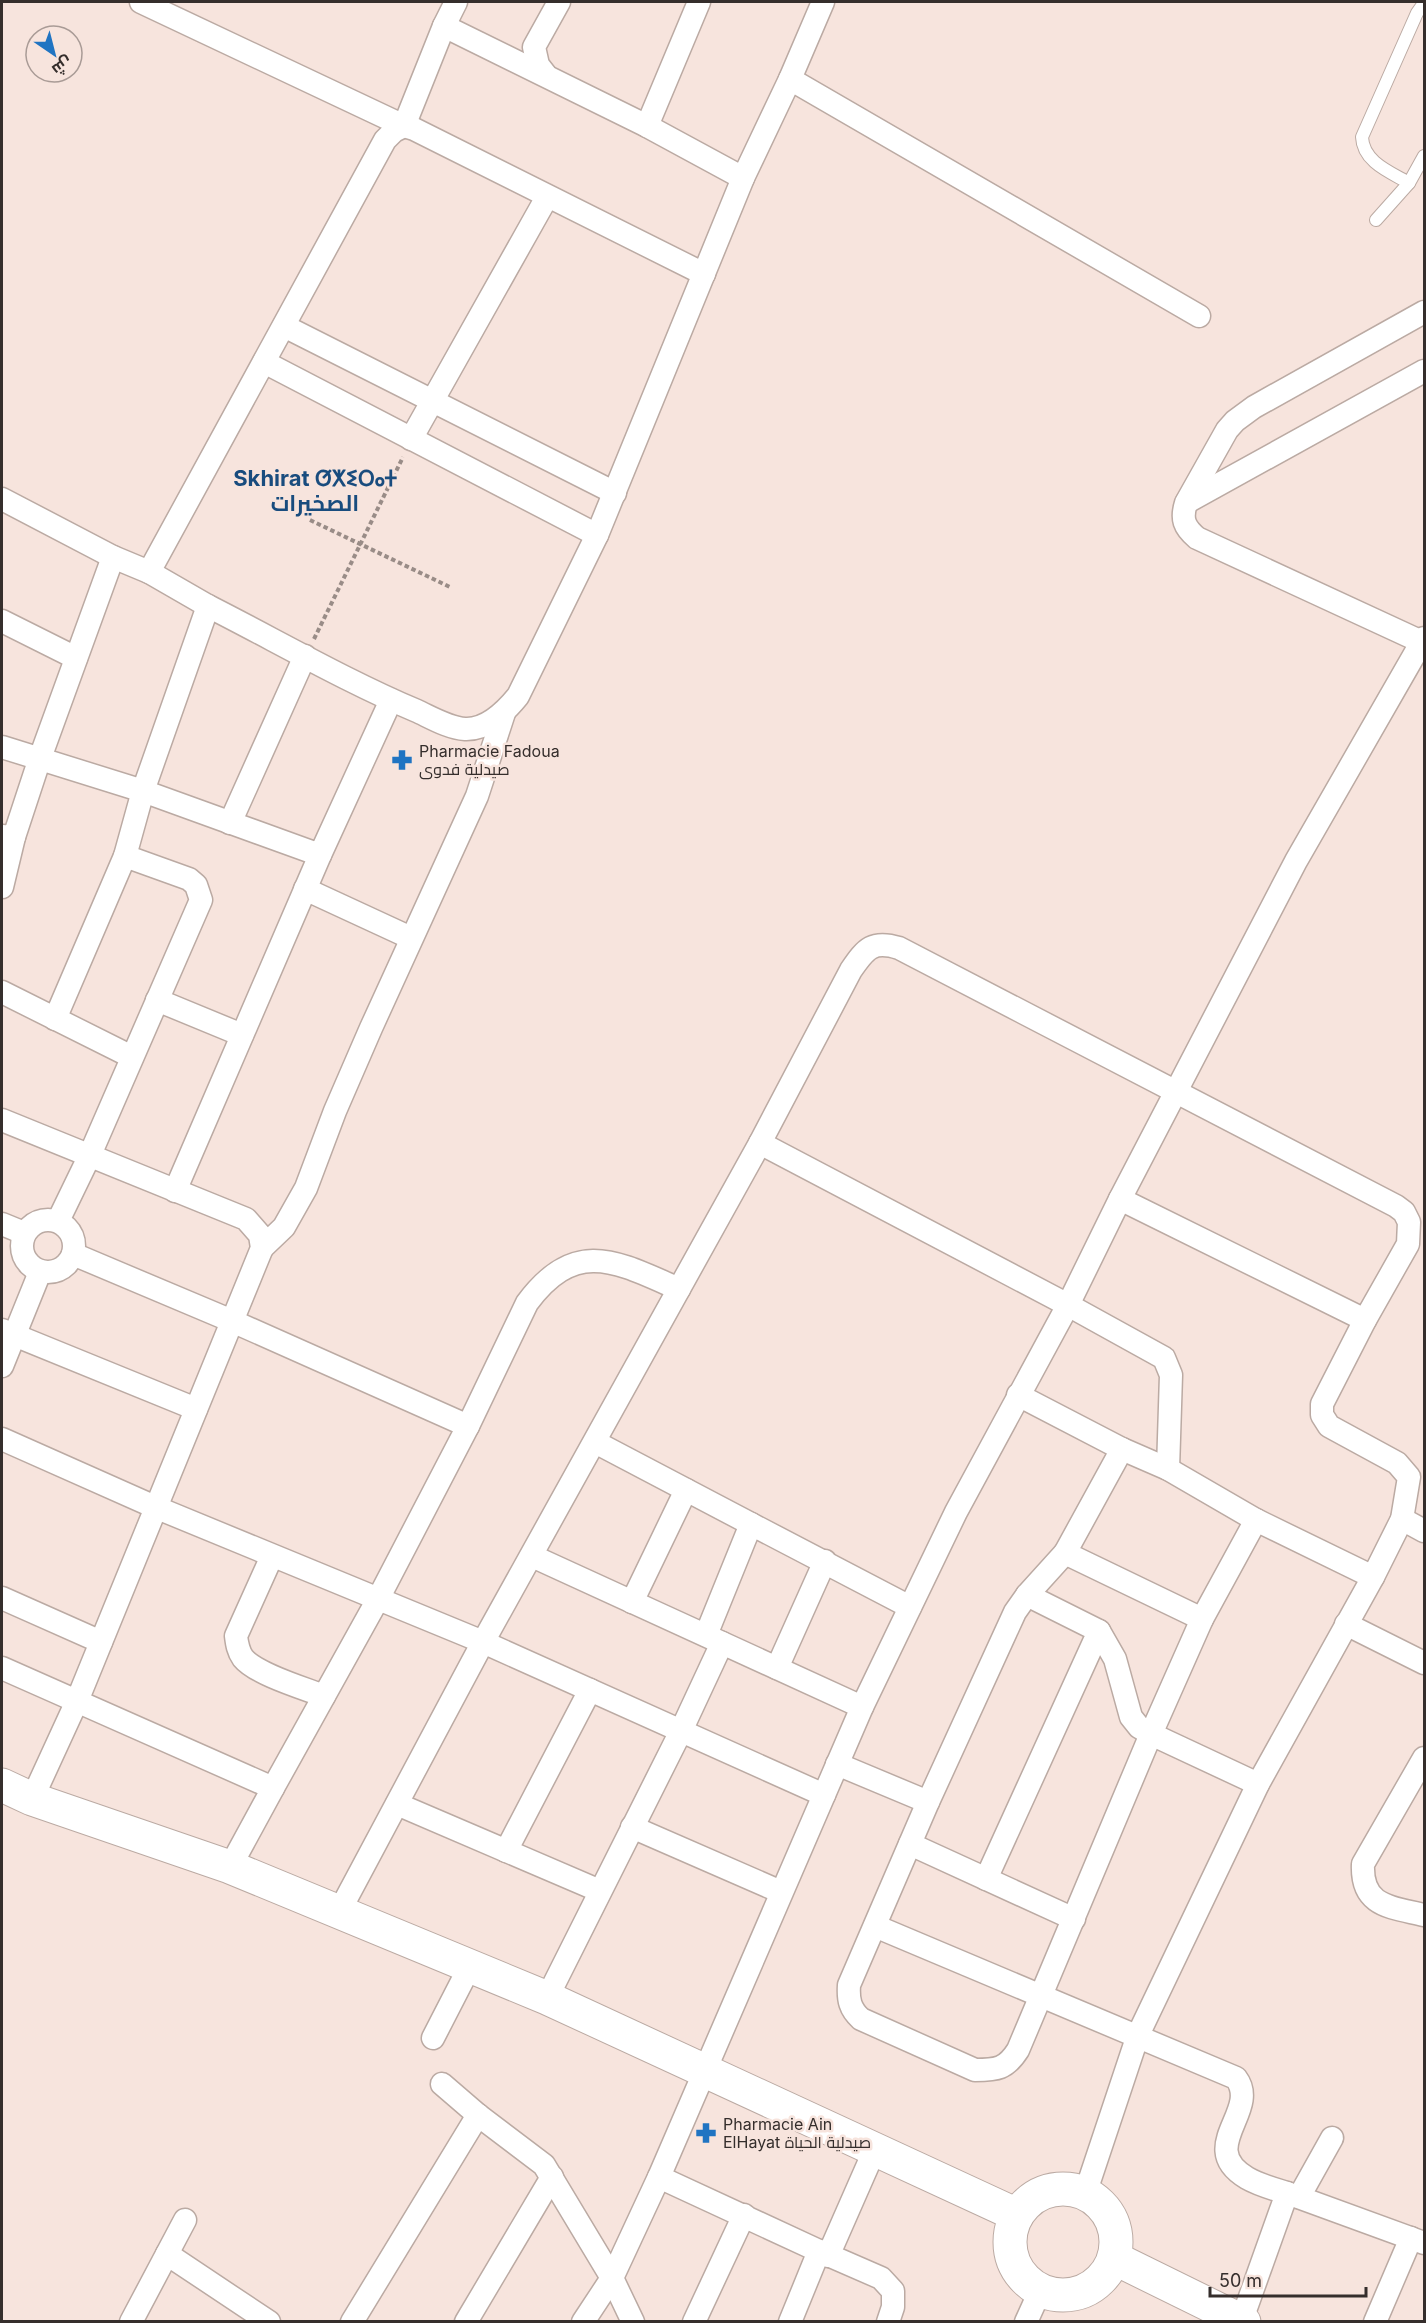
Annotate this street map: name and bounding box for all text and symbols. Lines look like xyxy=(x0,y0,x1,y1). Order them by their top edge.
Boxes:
north arrow xyxy=(24,24,84,84)
text: ش xyxy=(48,52,77,80)
district label: Skhirat ⵚⵅⵉⵔⴰⵜ الصخيرات xyxy=(233,465,397,517)
place label: Pharmacie Fadoua صيدلية فدوى xyxy=(419,741,560,780)
pharmacy icon: Pharmacie Fadoua صيدلية فدوى xyxy=(390,748,414,772)
place label: Pharmacie Ain ElHayat صيدلية الحياة xyxy=(723,2114,871,2152)
pharmacy icon: Pharmacie Ain ElHayat صيدلية الحياة xyxy=(694,2121,718,2145)
scale bar xyxy=(1210,2260,1366,2298)
text: 50 m xyxy=(1219,2270,1262,2291)

